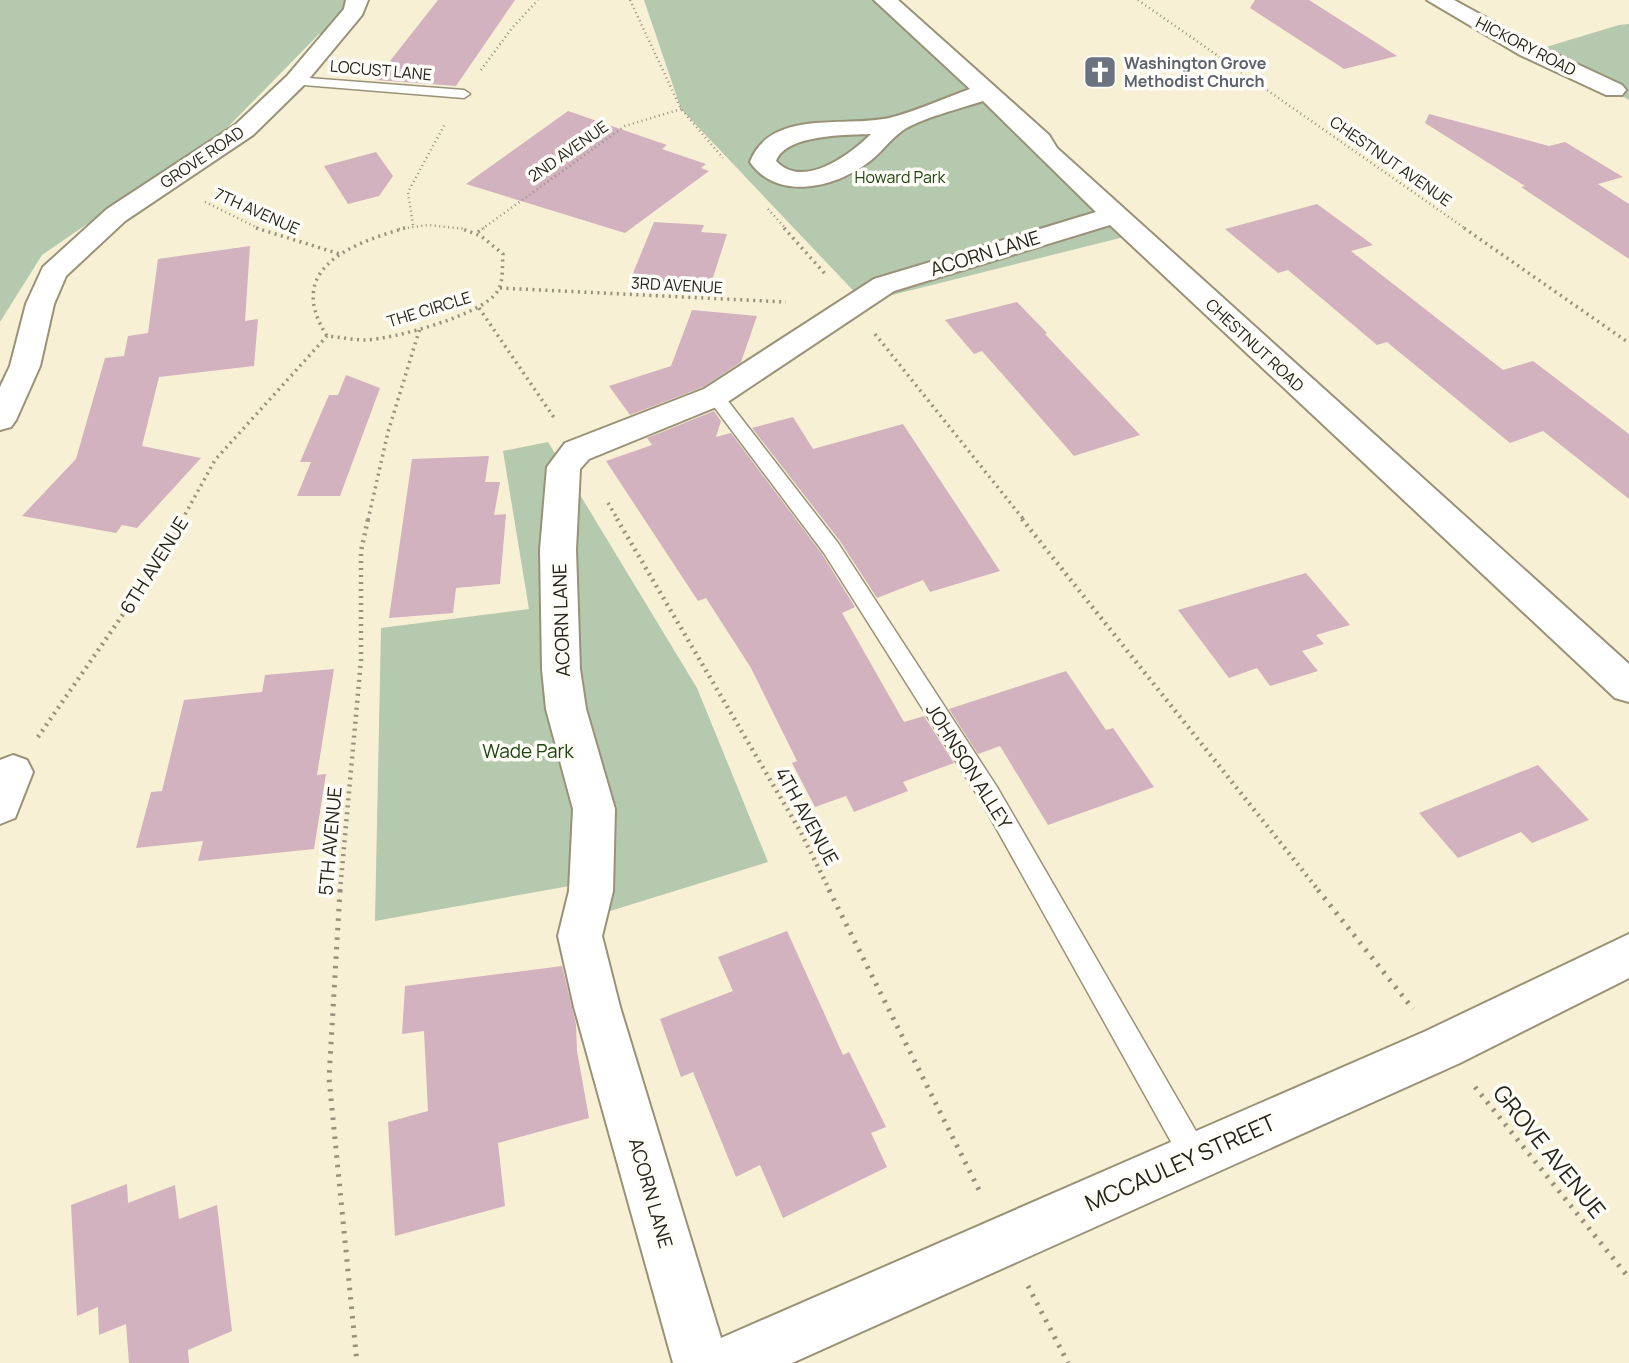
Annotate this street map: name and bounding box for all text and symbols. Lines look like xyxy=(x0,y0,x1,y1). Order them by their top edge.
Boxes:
street label: HICKORY ROAD xyxy=(1472,11,1580,81)
place label: Washington Grove Methodist Church xyxy=(1124,52,1267,92)
church icon: Washington Grove Methodist Church xyxy=(1081,53,1119,91)
street label: LOCUST LANE xyxy=(329,55,433,85)
street label: CHESTNUT AVENUE xyxy=(1326,111,1456,211)
street label: 2ND AVENUE xyxy=(524,115,612,187)
street label: GROVE ROAD xyxy=(156,121,248,193)
park label: Howard Park xyxy=(855,166,947,188)
street label: 7TH AVENUE xyxy=(211,182,303,240)
street label: ACORN LANE xyxy=(927,224,1043,282)
street label: 3RD AVENUE xyxy=(630,272,724,298)
street label: THE CIRCLE xyxy=(384,286,474,332)
street label: CHESTNUT ROAD xyxy=(1201,294,1309,397)
street label: 6TH AVENUE xyxy=(114,511,194,619)
street label: ACORN LANE xyxy=(546,563,576,677)
street label: JOHNSON ALLEY xyxy=(920,698,1018,834)
park label: Wade Park xyxy=(482,738,574,764)
street label: 4TH AVENUE xyxy=(769,762,845,870)
street label: 5TH AVENUE xyxy=(312,785,348,897)
street label: GROVE AVENUE xyxy=(1486,1078,1614,1224)
street label: MCCAULEY STREET xyxy=(1080,1105,1281,1218)
street label: ACORN LANE xyxy=(623,1135,679,1251)

